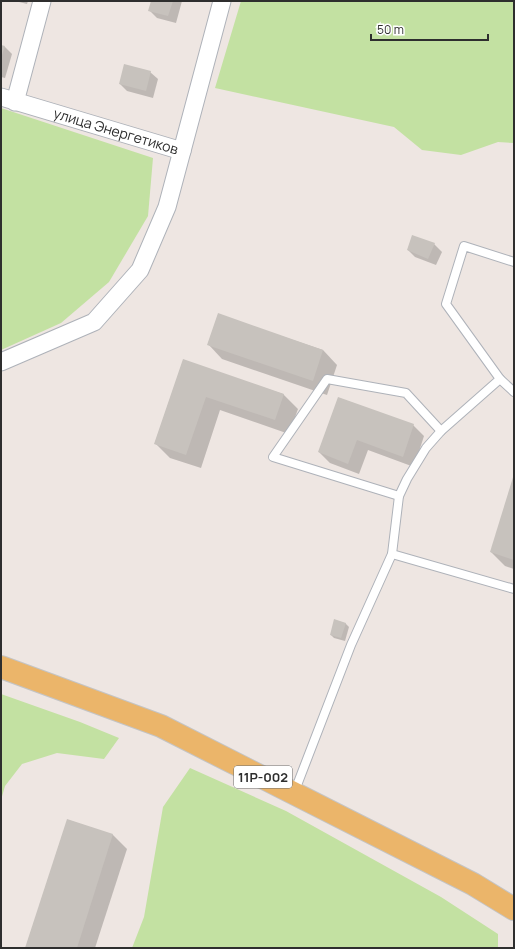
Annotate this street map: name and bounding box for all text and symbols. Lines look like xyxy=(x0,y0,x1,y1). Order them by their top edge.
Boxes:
scale bar xyxy=(371,16,488,42)
text: 50 m xyxy=(377,21,404,38)
street label: улица Энергетиков xyxy=(51,103,181,159)
road number: 11Р-002 xyxy=(234,766,292,788)

